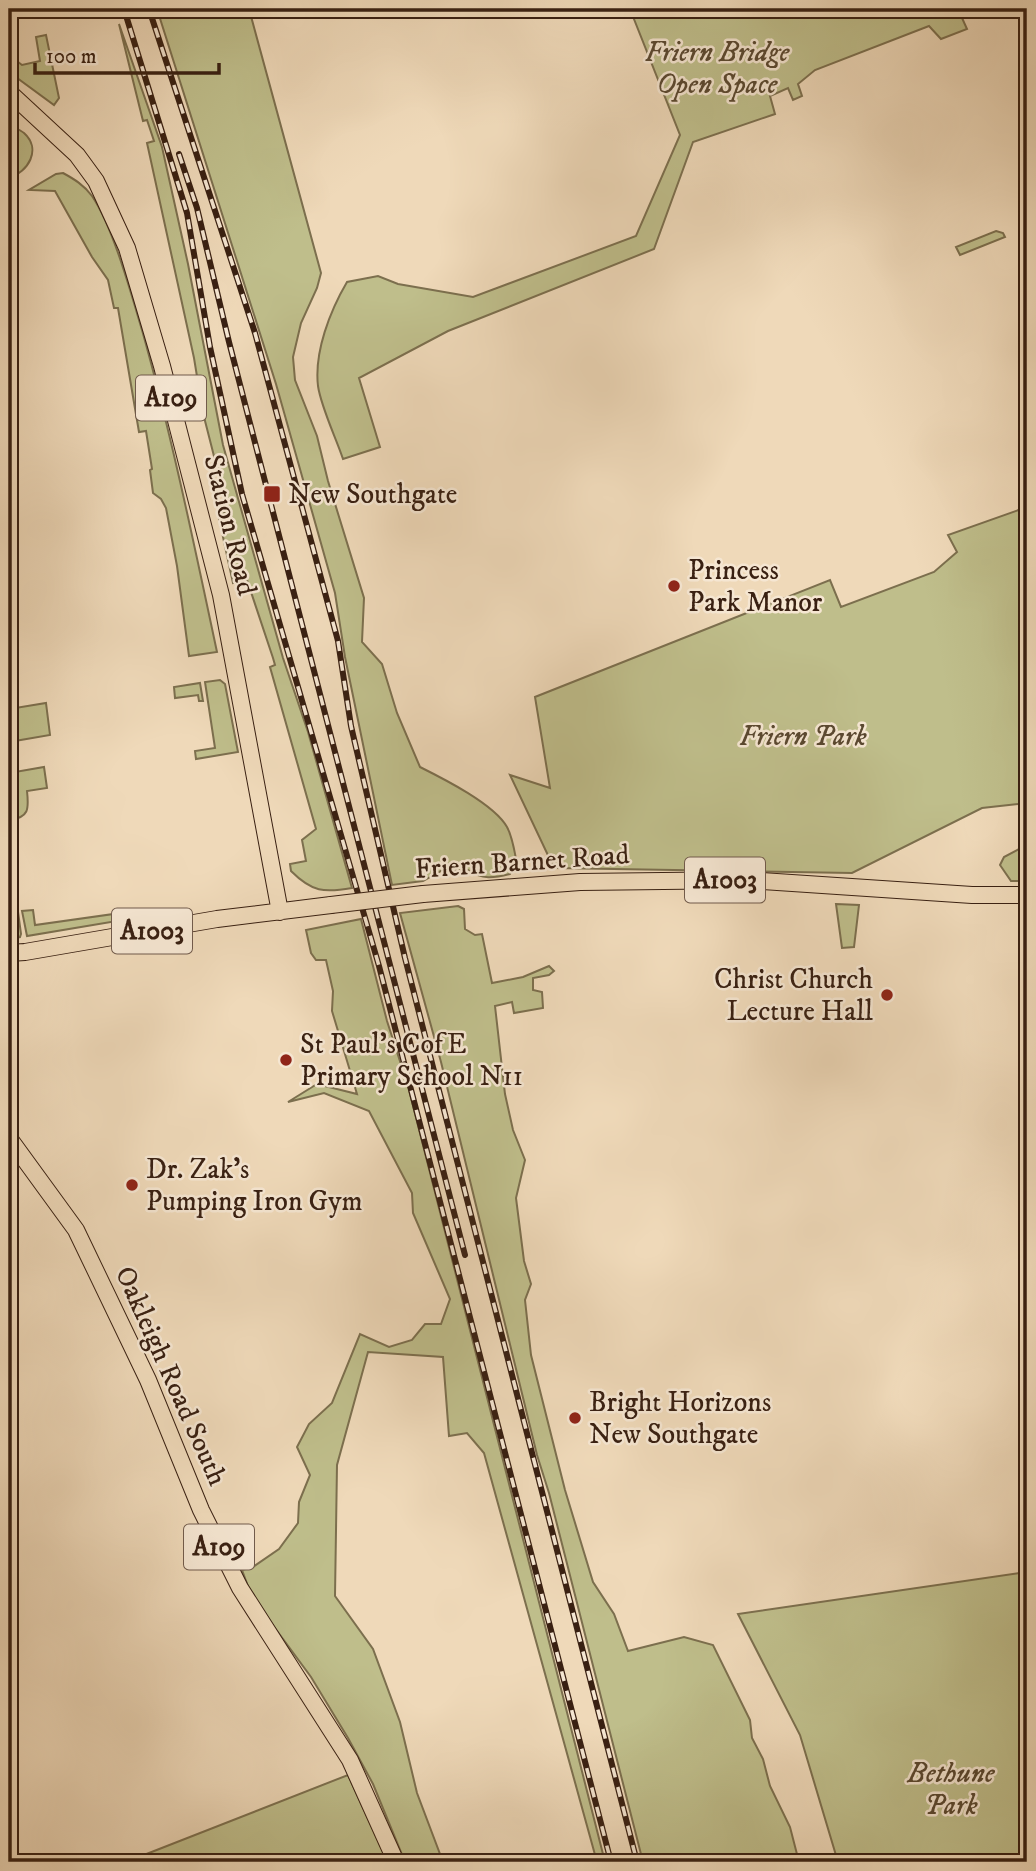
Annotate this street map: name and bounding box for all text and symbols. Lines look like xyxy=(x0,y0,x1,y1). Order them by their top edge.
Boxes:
scale bar xyxy=(35,32,219,76)
park label: Friern Bridge Open Space xyxy=(645,35,791,102)
text: 100 m xyxy=(46,44,97,70)
road number: A109 xyxy=(136,376,206,420)
street label: Station Road xyxy=(196,451,264,599)
place label: New Southgate xyxy=(288,477,457,512)
marker: New Southgate xyxy=(262,484,282,504)
place label: Princess Park Manor xyxy=(688,553,823,620)
marker: Princess Park Manor xyxy=(666,578,682,594)
park label: Friern Park xyxy=(739,719,867,754)
street label: Friern Barnet Road xyxy=(413,837,631,887)
road number: A1003 xyxy=(685,858,765,902)
road number: A1003 xyxy=(112,908,192,954)
place label: Christ Church Lecture Hall xyxy=(714,962,874,1029)
marker: Christ Church Lecture Hall xyxy=(879,987,895,1003)
place label: St Paul's CofE Primary School N11 xyxy=(300,1027,523,1094)
marker: St Paul's CofE Primary School N11 xyxy=(278,1052,294,1068)
place label: Dr. Zak's Pumping Iron Gym xyxy=(146,1152,362,1219)
marker: Dr. Zak's Pumping Iron Gym xyxy=(124,1177,140,1193)
street label: Oakleigh Road South xyxy=(107,1261,235,1491)
place label: Bright Horizons New Southgate xyxy=(589,1385,771,1452)
marker: Bright Horizons New Southgate xyxy=(567,1410,583,1426)
road number: A109 xyxy=(184,1524,254,1570)
park label: Bethune Park xyxy=(906,1756,996,1823)

